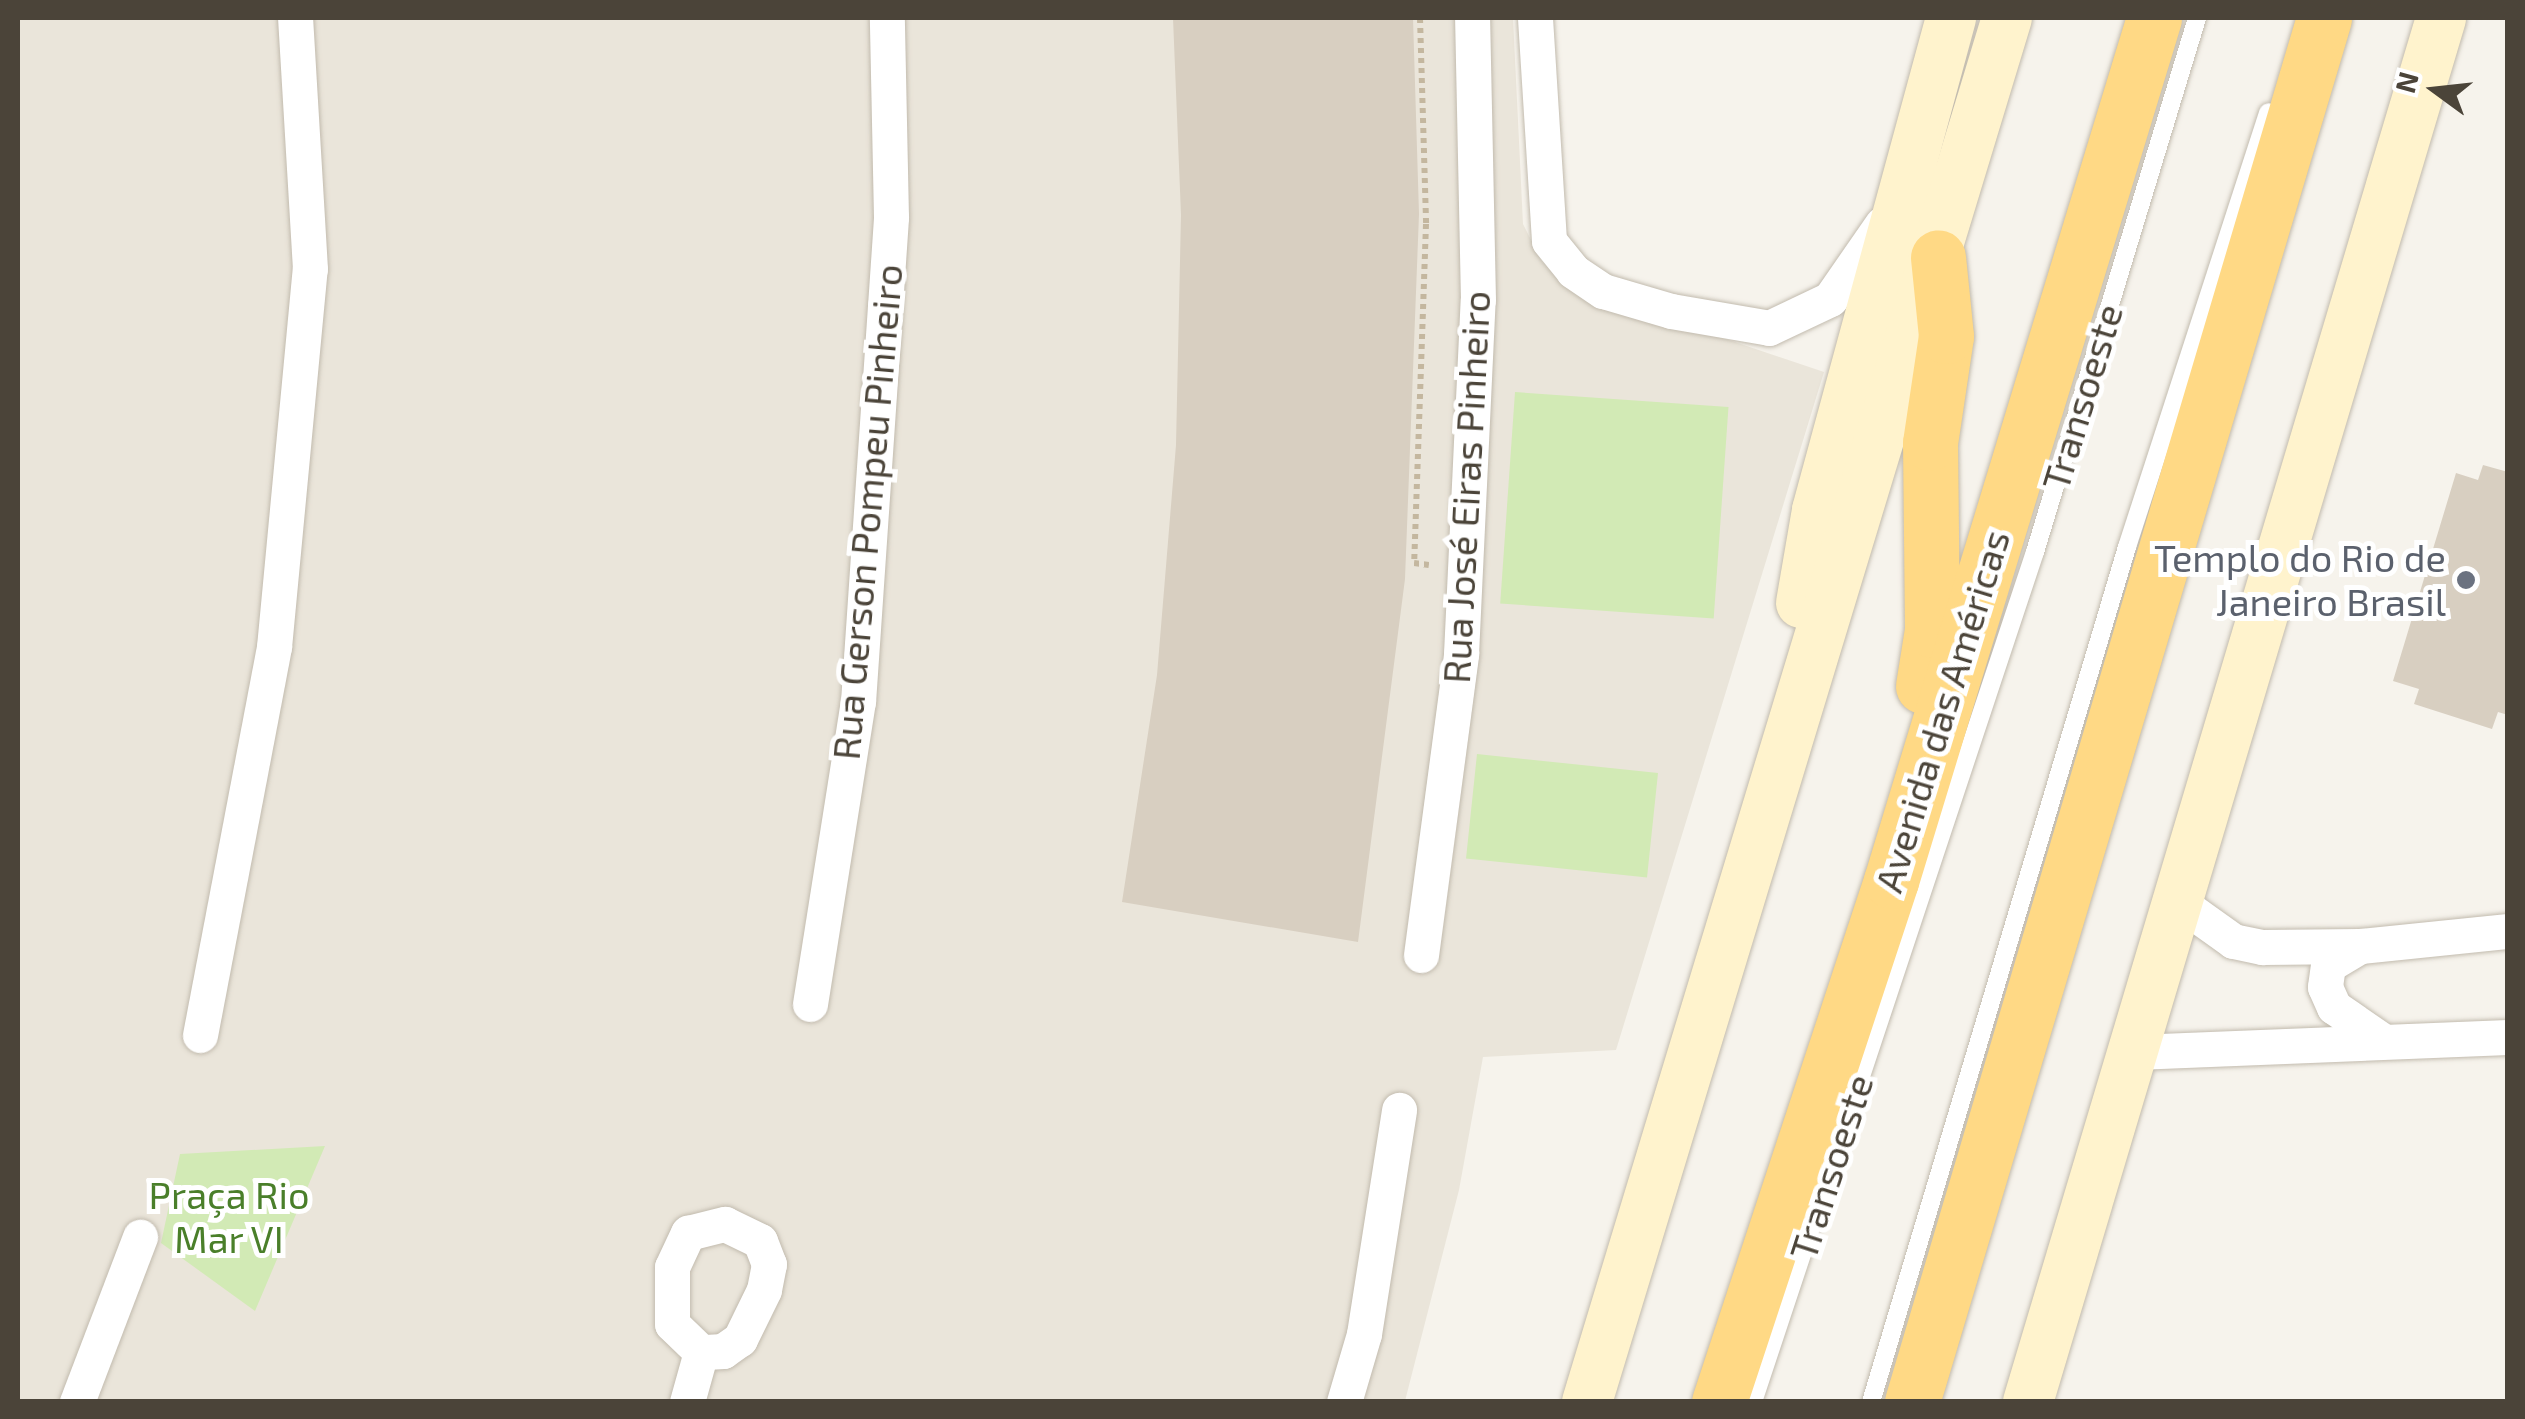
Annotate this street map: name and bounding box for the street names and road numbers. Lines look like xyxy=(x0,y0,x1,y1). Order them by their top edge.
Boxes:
street label: Rua Gerson Pompeu Pinheiro xyxy=(823,262,911,762)
street label: Rua José Eiras Pinheiro xyxy=(1433,289,1499,685)
street label: Transoeste xyxy=(2032,298,2132,496)
street label: Avenida das Américas xyxy=(1865,524,2019,898)
street label: Transoeste xyxy=(1780,1069,1882,1265)

